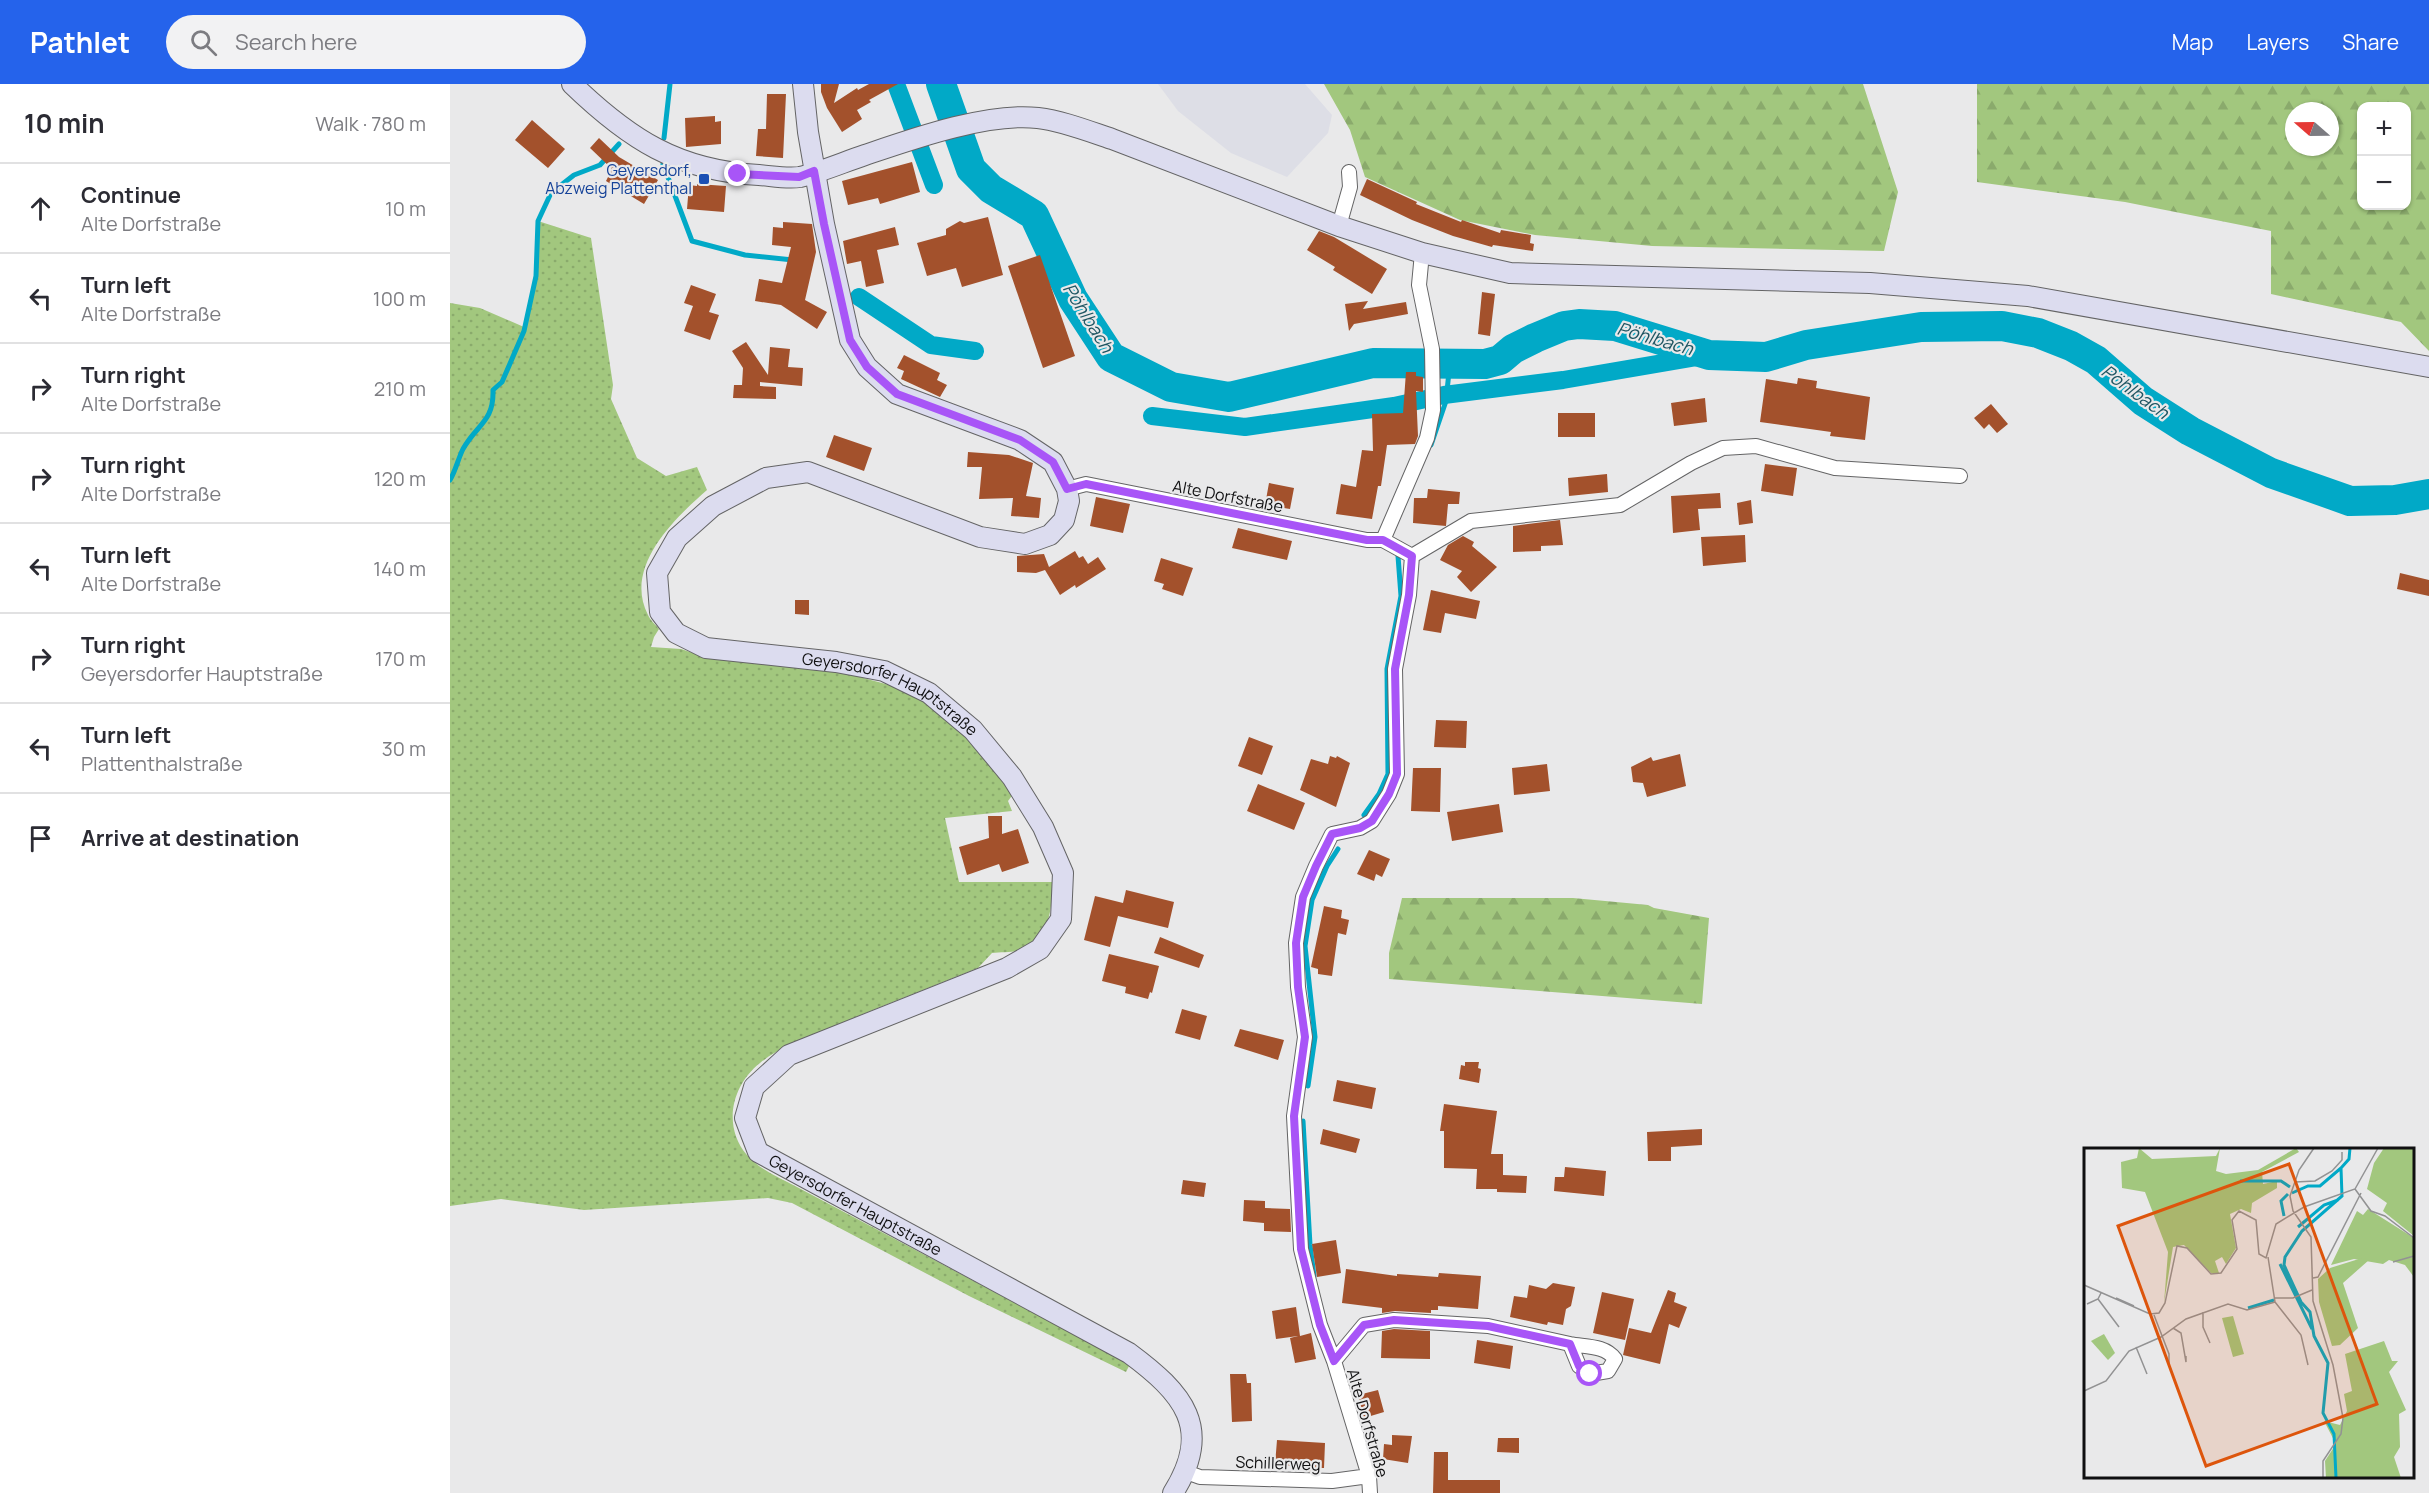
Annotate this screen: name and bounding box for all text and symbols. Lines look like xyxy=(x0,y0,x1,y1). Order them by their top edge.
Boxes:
search box xyxy=(166,15,586,69)
text: Pathlet xyxy=(30,23,130,61)
icon: search xyxy=(187,26,220,59)
text: Search here xyxy=(235,27,357,57)
text: Map xyxy=(2172,28,2213,56)
text: Layers xyxy=(2246,28,2309,56)
text: Share xyxy=(2342,28,2399,56)
north arrow xyxy=(2285,102,2339,156)
map controls xyxy=(2357,102,2411,210)
button: + xyxy=(2357,102,2411,156)
text: 10 min xyxy=(24,105,105,141)
text: Walk · 780 m xyxy=(315,110,426,137)
button: − xyxy=(2357,156,2411,210)
place label: Geyersdorf, Abzweig Plattenthal xyxy=(545,159,692,199)
route end xyxy=(724,160,750,186)
marker: Geyersdorf, Abzweig Plattenthal xyxy=(697,172,711,186)
text: Continue xyxy=(81,180,181,210)
icon: ahead xyxy=(24,192,57,225)
text: 10 m xyxy=(385,195,426,222)
text: Alte Dorfstraße xyxy=(81,210,221,237)
text: Turn left xyxy=(81,270,171,300)
water label: Pöhlbach xyxy=(1058,278,1120,358)
icon: left xyxy=(24,282,57,315)
text: 100 m xyxy=(373,285,426,312)
text: Alte Dorfstraße xyxy=(81,300,221,327)
water label: Pöhlbach xyxy=(1615,316,1697,361)
water label: Pöhlbach xyxy=(2097,359,2175,424)
text: Turn right xyxy=(81,360,186,390)
icon: right xyxy=(24,372,57,405)
text: 210 m xyxy=(374,375,426,402)
text: Alte Dorfstraße xyxy=(81,390,221,417)
text: Turn right xyxy=(81,450,186,480)
icon: right xyxy=(24,462,57,495)
text: 120 m xyxy=(374,465,426,492)
street label: Alte Dorfstraße xyxy=(1171,474,1285,518)
text: Alte Dorfstraße xyxy=(81,480,221,507)
text: Turn left xyxy=(81,540,171,570)
icon: left xyxy=(24,552,57,585)
text: 140 m xyxy=(373,555,426,582)
text: Alte Dorfstraße xyxy=(81,570,221,597)
text: Turn right xyxy=(81,630,186,660)
icon: right xyxy=(24,642,57,675)
text: 170 m xyxy=(375,645,426,672)
street label: Geyersdorfer Hauptstraße xyxy=(801,647,983,741)
text: Geyersdorfer Hauptstraße xyxy=(81,660,323,687)
text: Turn left xyxy=(81,720,171,750)
icon: left xyxy=(24,732,57,765)
text: 30 m xyxy=(382,735,426,762)
text: Plattenthalstraße xyxy=(81,750,243,777)
icon: arrive xyxy=(24,822,57,855)
text: Arrive at destination xyxy=(81,823,299,853)
inset map xyxy=(2084,1148,2414,1478)
street label: Geyersdorfer Hauptstraße xyxy=(765,1149,946,1261)
route start xyxy=(1576,1360,1602,1386)
street label: Alte Dorfstraße xyxy=(1342,1366,1394,1480)
street label: Schillerweg xyxy=(1235,1451,1321,1475)

